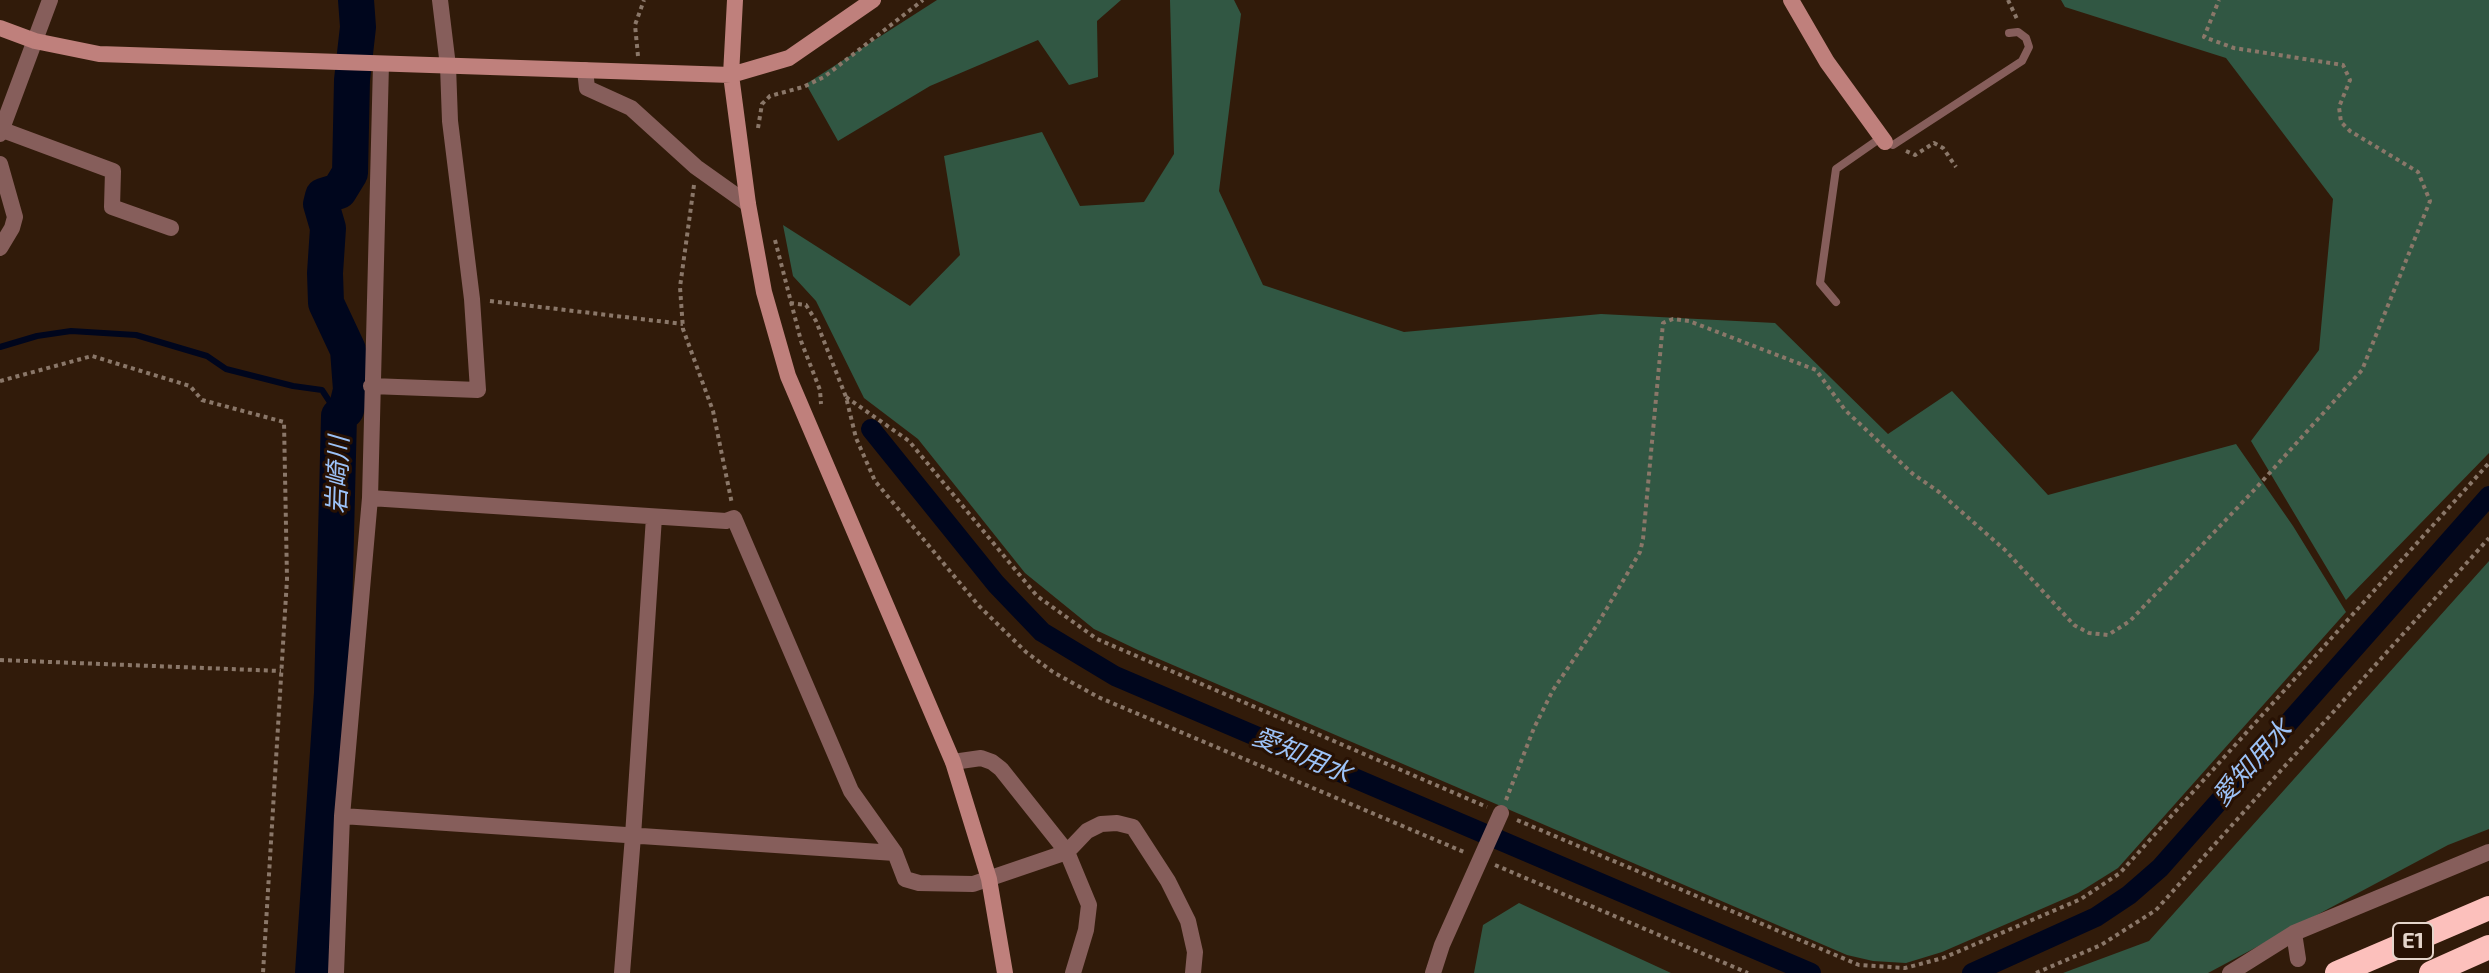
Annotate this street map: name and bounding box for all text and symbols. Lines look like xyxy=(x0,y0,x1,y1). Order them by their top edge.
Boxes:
water label: 岩崎川 xyxy=(321,435,355,515)
water label: 愛知用水 xyxy=(2206,714,2298,812)
water label: 愛知用水 xyxy=(1248,720,1356,790)
road number: E1 xyxy=(2393,923,2433,959)

